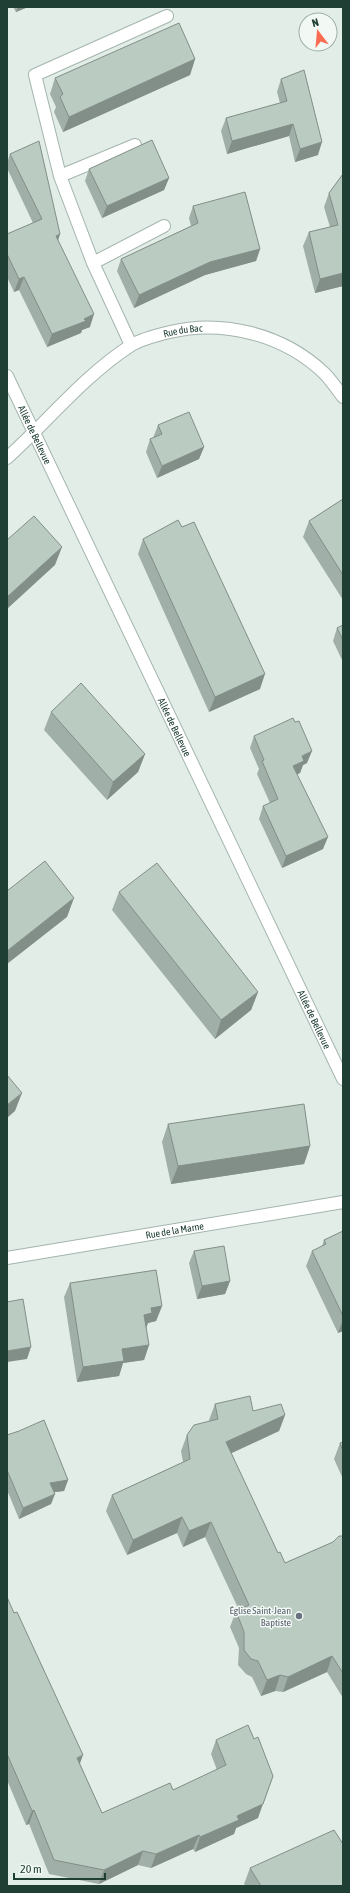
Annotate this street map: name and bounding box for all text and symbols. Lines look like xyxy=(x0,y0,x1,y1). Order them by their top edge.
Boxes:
north arrow xyxy=(298,12,338,52)
text: N xyxy=(310,16,320,29)
street label: Rue du Bac xyxy=(162,322,203,339)
street label: Allée de Bellevue xyxy=(16,404,54,466)
street label: Allée de Bellevue xyxy=(156,696,194,758)
street label: Allée de Bellevue xyxy=(296,988,333,1051)
street label: Rue de la Marne xyxy=(145,1220,205,1240)
place label: Église Saint-Jean Baptiste xyxy=(229,1605,291,1628)
marker: Église Saint-Jean Baptiste xyxy=(294,1611,304,1621)
scale bar xyxy=(14,1855,105,1881)
text: 20 m xyxy=(20,1862,42,1876)

